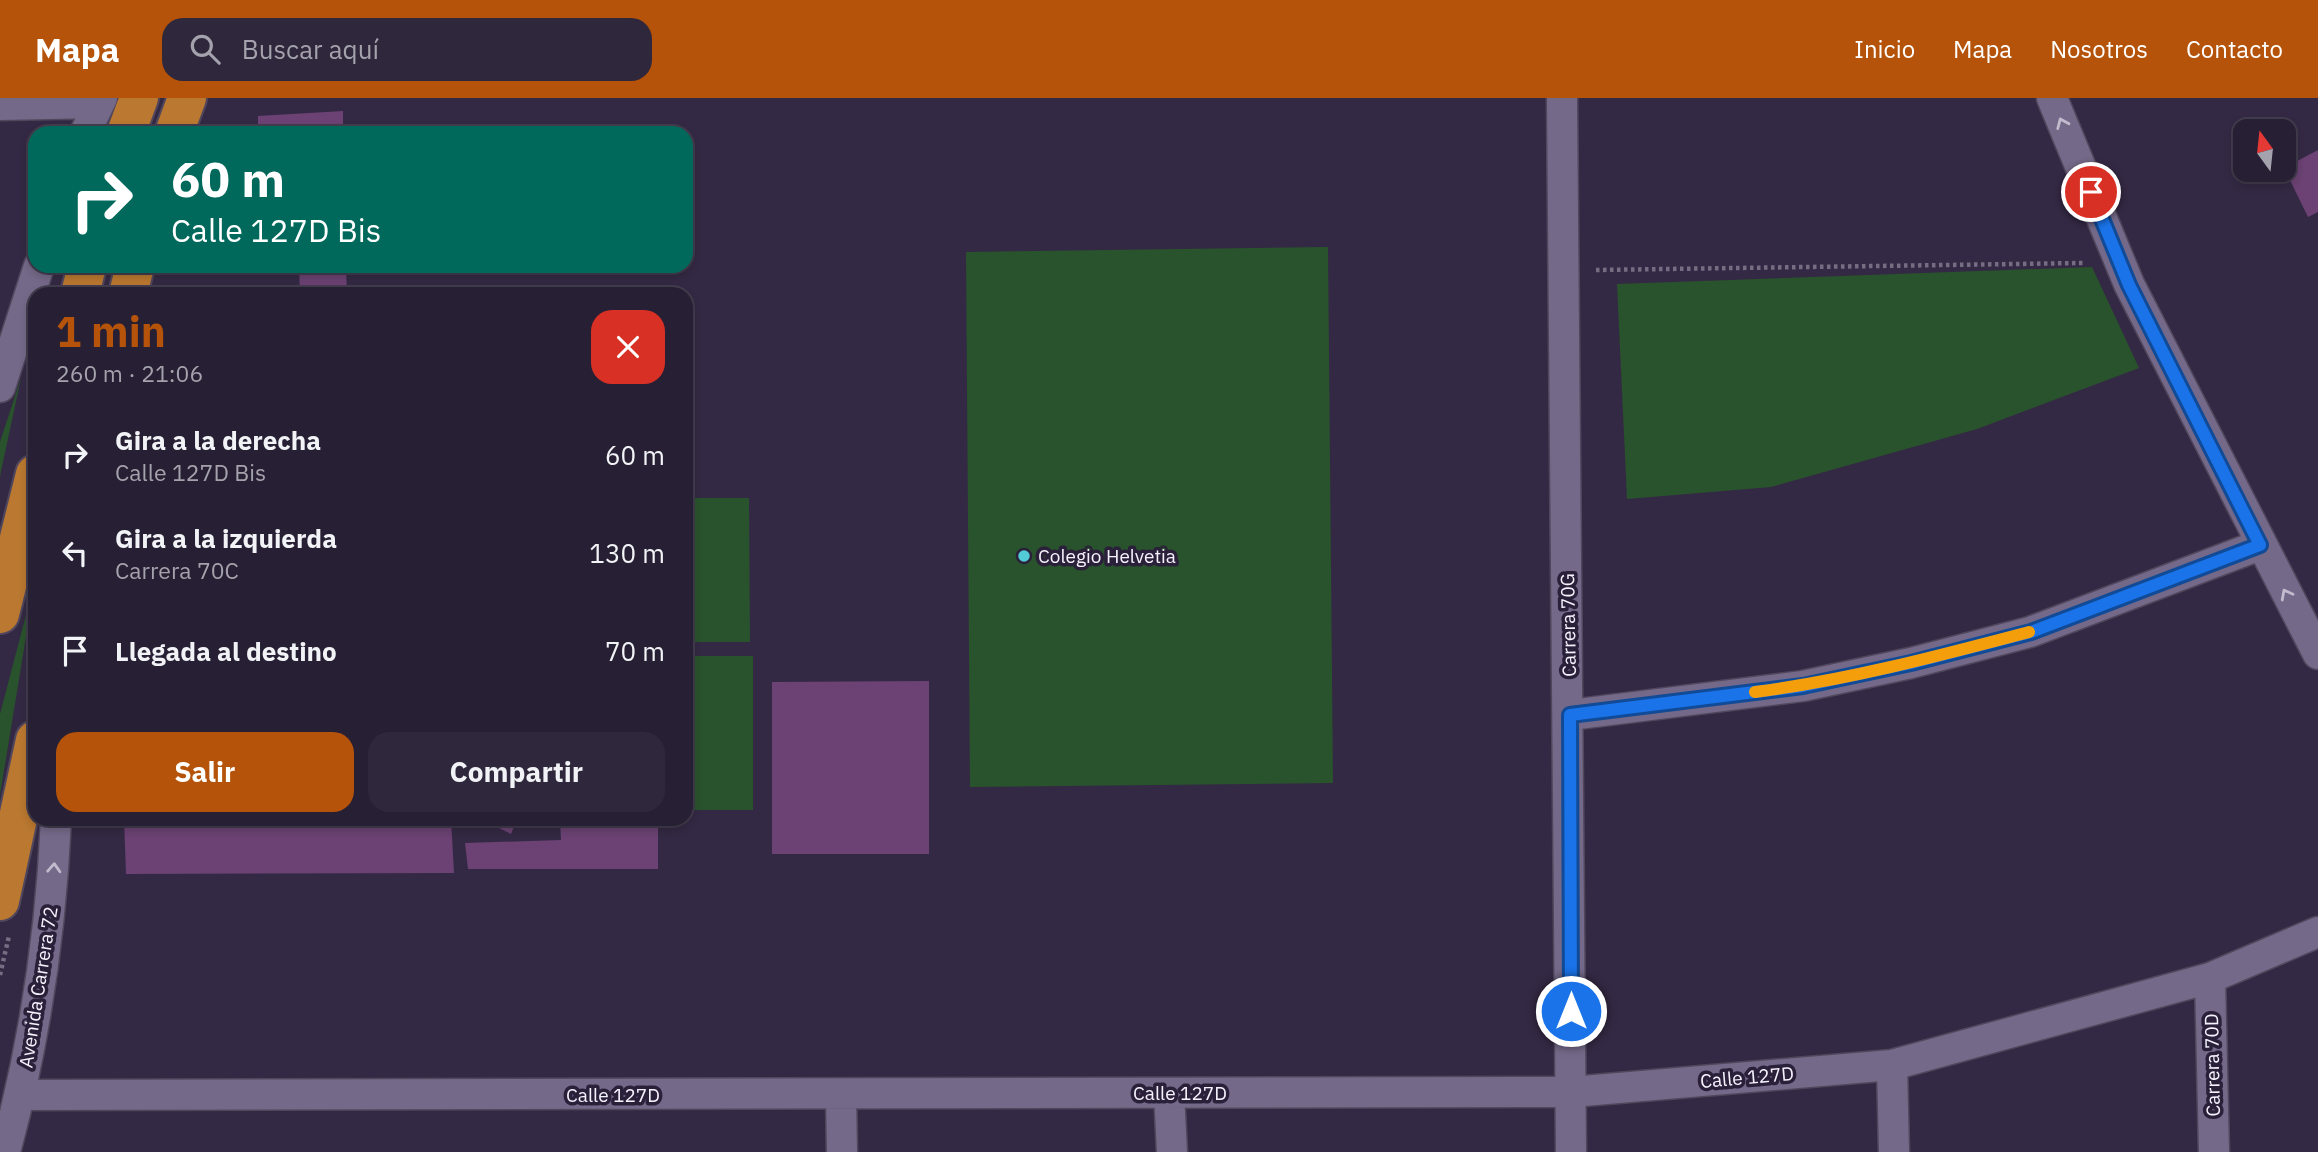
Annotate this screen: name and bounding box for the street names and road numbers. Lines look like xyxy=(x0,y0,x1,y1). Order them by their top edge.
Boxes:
street label: Carrera 70G xyxy=(1555,573,1581,677)
street label: Avenida Carrera 72 xyxy=(13,905,63,1069)
street label: Carrera 70D xyxy=(2199,1013,2225,1117)
street label: Calle 127D xyxy=(1699,1061,1795,1093)
street label: Calle 127D xyxy=(1133,1081,1227,1105)
street label: Calle 127D xyxy=(566,1083,660,1107)

